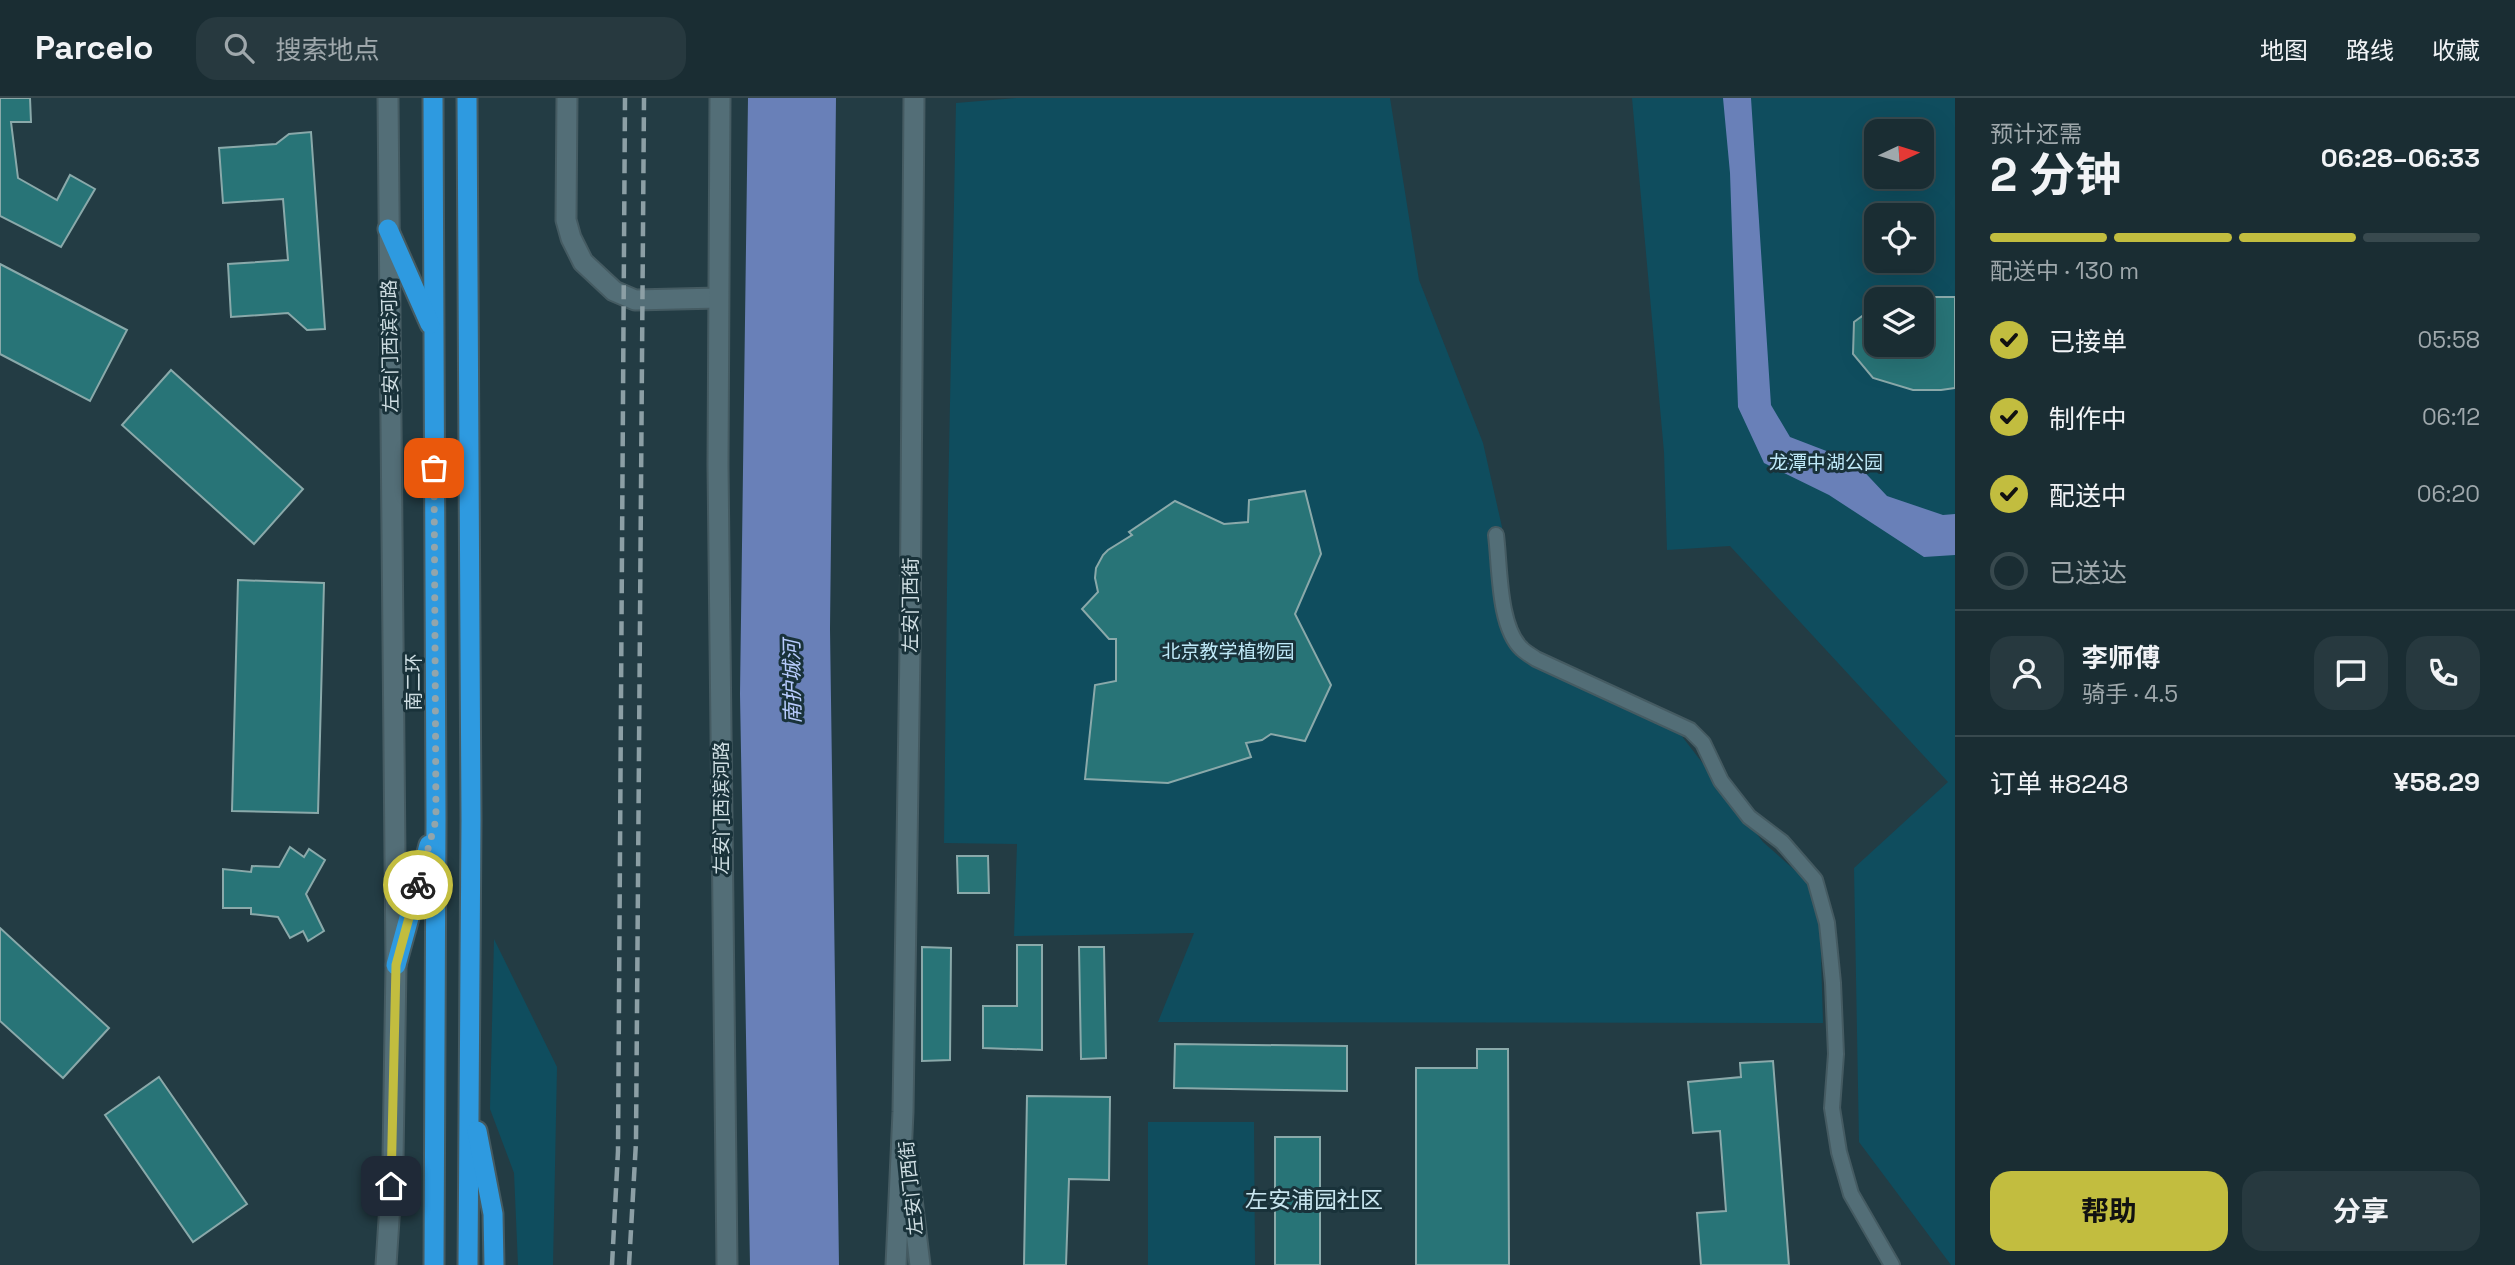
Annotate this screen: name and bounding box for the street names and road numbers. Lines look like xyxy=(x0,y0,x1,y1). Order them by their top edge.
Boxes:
street label: 左安门西滨河路 xyxy=(376,279,404,413)
street label: 左安门西街 xyxy=(898,557,923,653)
street label: 南二环 xyxy=(401,653,426,711)
street label: 左安门西滨河路 xyxy=(709,741,734,875)
street label: 左安门西街 xyxy=(894,1139,928,1237)

